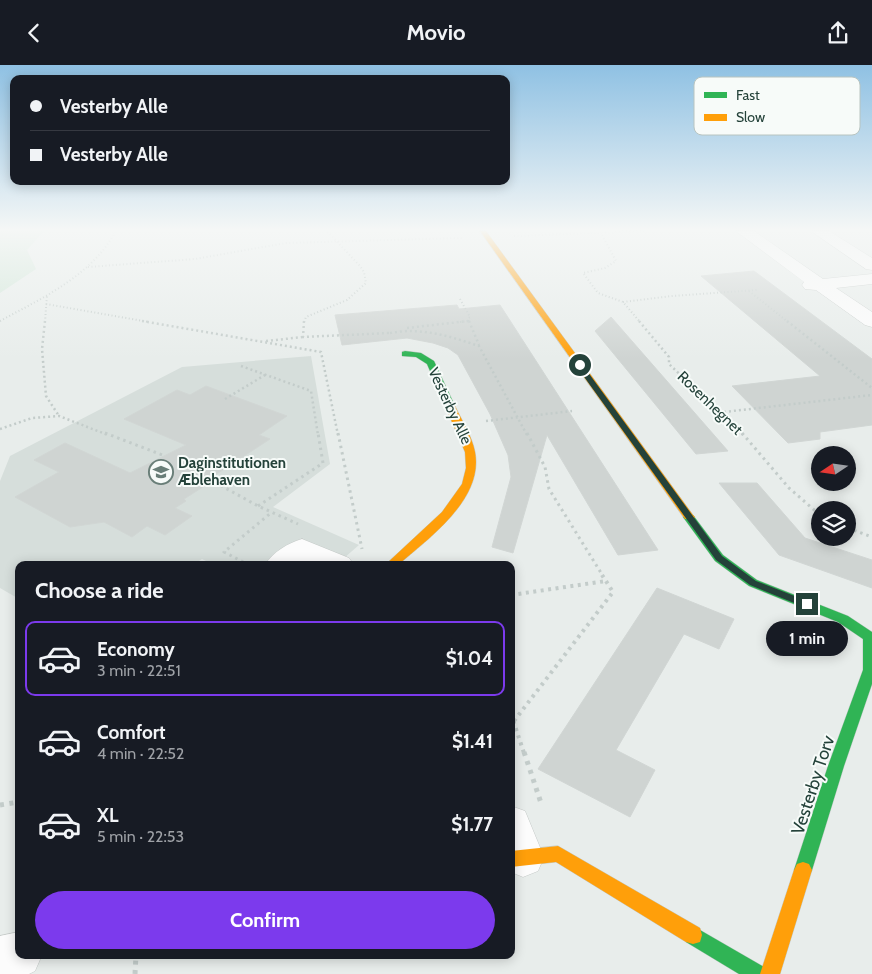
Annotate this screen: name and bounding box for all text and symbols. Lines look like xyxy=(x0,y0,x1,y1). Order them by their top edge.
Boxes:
icon: back xyxy=(20,19,48,47)
text: Movio xyxy=(406,19,466,46)
icon: share xyxy=(824,19,852,47)
legend xyxy=(694,77,860,135)
text: Fast xyxy=(736,86,760,104)
text: Vesterby Alle xyxy=(60,95,168,118)
text: Slow xyxy=(736,108,765,126)
text: Vesterby Alle xyxy=(60,143,168,166)
route start xyxy=(569,354,591,376)
street label: Vesterby Alle xyxy=(424,365,476,447)
street label: Rosenhegnet xyxy=(674,367,746,439)
north arrow xyxy=(811,446,856,491)
map controls xyxy=(811,446,856,546)
place label: Daginstitutionen Æblehaven xyxy=(177,454,286,489)
school or university icon: Daginstitutionen Æblehaven xyxy=(148,459,174,485)
button: layers xyxy=(811,501,856,546)
text: Choose a ride xyxy=(35,577,164,604)
route end xyxy=(796,593,818,615)
callout: 1 min xyxy=(766,621,848,657)
text: 1 min xyxy=(789,629,825,648)
icon: car xyxy=(37,636,82,681)
text: Economy xyxy=(97,638,175,661)
text: $1.04 xyxy=(446,647,493,670)
text: 3 min · 22:51 xyxy=(97,661,181,680)
icon: car xyxy=(37,719,82,764)
text: Comfort xyxy=(97,721,166,744)
text: $1.41 xyxy=(452,730,493,753)
street label: Vesterby Torv xyxy=(787,732,839,837)
text: 4 min · 22:52 xyxy=(97,744,184,763)
icon: car xyxy=(37,802,82,847)
text: XL xyxy=(97,804,118,827)
text: $1.77 xyxy=(451,813,493,836)
text: 5 min · 22:53 xyxy=(97,827,184,846)
button: Confirm xyxy=(35,891,495,949)

